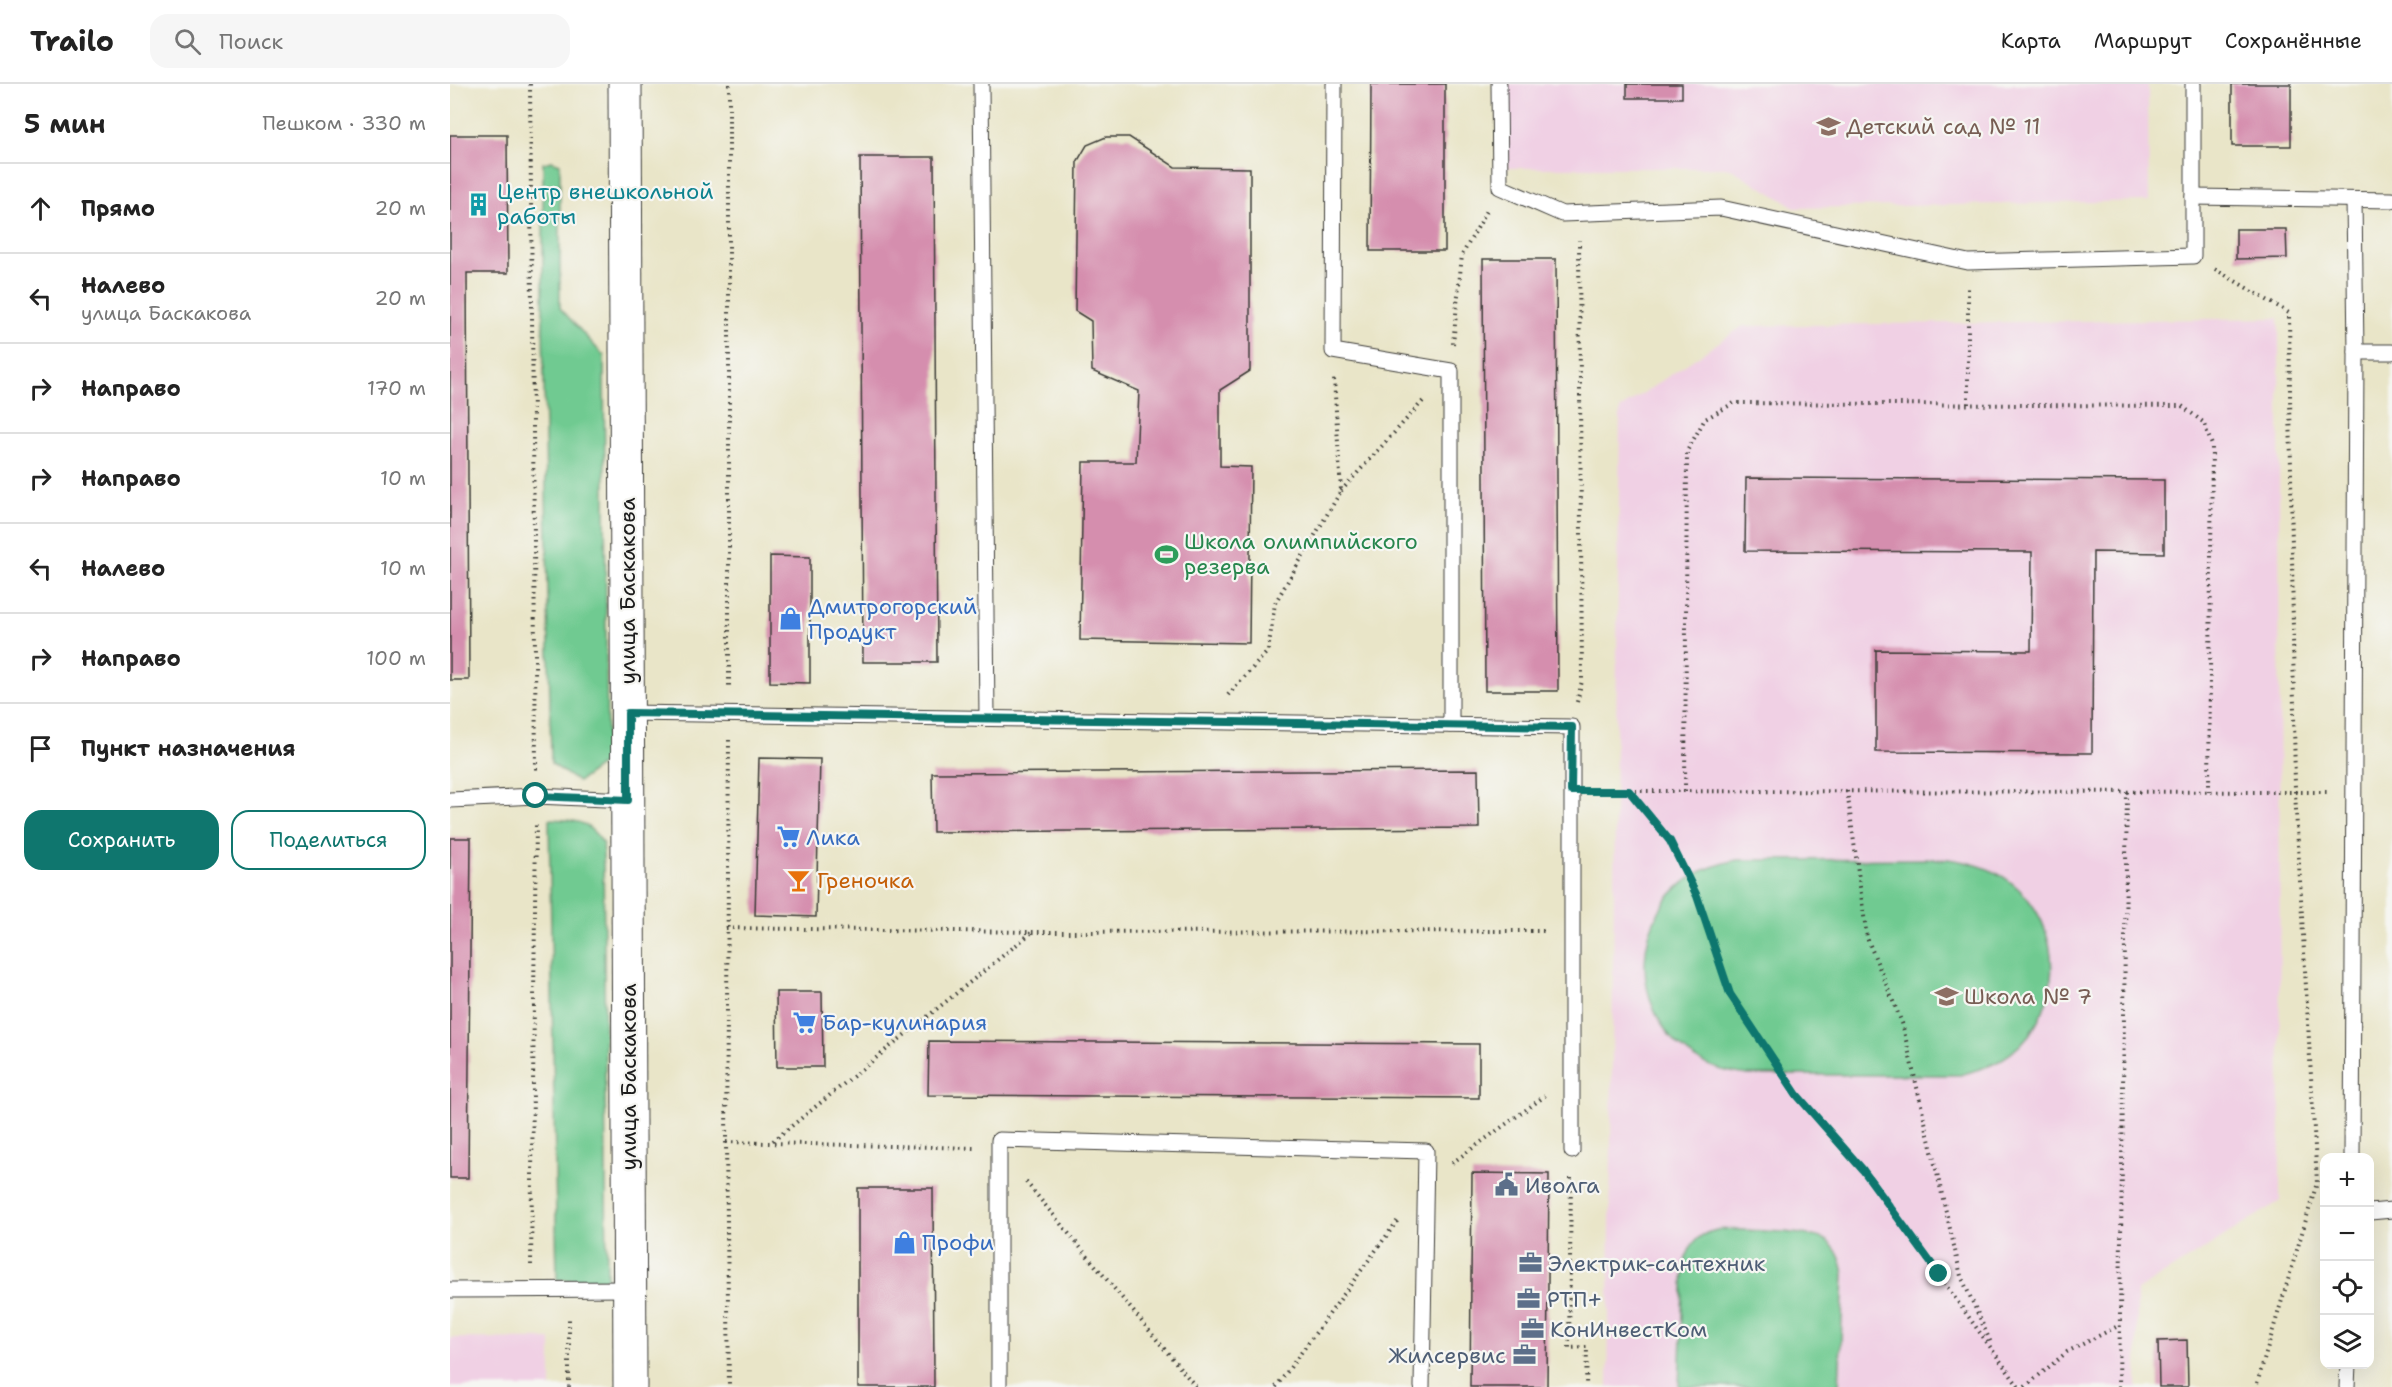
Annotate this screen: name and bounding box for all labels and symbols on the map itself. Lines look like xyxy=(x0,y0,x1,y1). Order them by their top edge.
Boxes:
place label: Детский сад № 11 xyxy=(1846,112,2041,141)
school or university icon: Детский сад № 11 xyxy=(1815,113,1841,139)
place label: Центр внешкольной работы xyxy=(497,177,714,231)
building icon: Центр внешкольной работы xyxy=(466,191,492,217)
street label: улица Баскакова xyxy=(613,497,642,685)
place label: Школа олимпийского резерва xyxy=(1184,527,1418,581)
sports icon: Школа олимпийского резерва xyxy=(1153,541,1179,567)
place label: Дмитрогорский Продукт xyxy=(808,592,977,646)
shop icon: Дмитрогорский Продукт xyxy=(777,606,803,632)
route start xyxy=(522,782,548,808)
place label: Лика xyxy=(806,823,860,852)
supermarket icon: Лика xyxy=(775,824,801,850)
place label: Греночка xyxy=(817,866,914,895)
bar icon: Греночка xyxy=(786,867,812,893)
place label: Школа № 7 xyxy=(1964,982,2092,1011)
street label: улица Баскакова xyxy=(614,983,643,1171)
school or university icon: Школа № 7 xyxy=(1933,983,1959,1009)
place label: Бар-кулинария xyxy=(822,1008,987,1037)
supermarket icon: Бар-кулинария xyxy=(791,1009,817,1035)
place label: Иволга xyxy=(1525,1171,1600,1200)
public building icon: Иволга xyxy=(1494,1172,1520,1198)
place label: Профи xyxy=(922,1228,994,1257)
shop icon: Профи xyxy=(891,1229,917,1255)
place label: Электрик-сантехник xyxy=(1548,1249,1766,1278)
office icon: Электрик-сантехник xyxy=(1517,1250,1543,1276)
route end xyxy=(1925,1260,1951,1286)
place label: РТП+ xyxy=(1547,1285,1603,1314)
office icon: РТП+ xyxy=(1516,1286,1542,1312)
place label: КонИнвестКом xyxy=(1550,1315,1707,1344)
office icon: КонИнвестКом xyxy=(1519,1316,1545,1342)
place label: Жилсервис xyxy=(1388,1341,1506,1370)
office icon: Жилсервис xyxy=(1511,1342,1537,1368)

